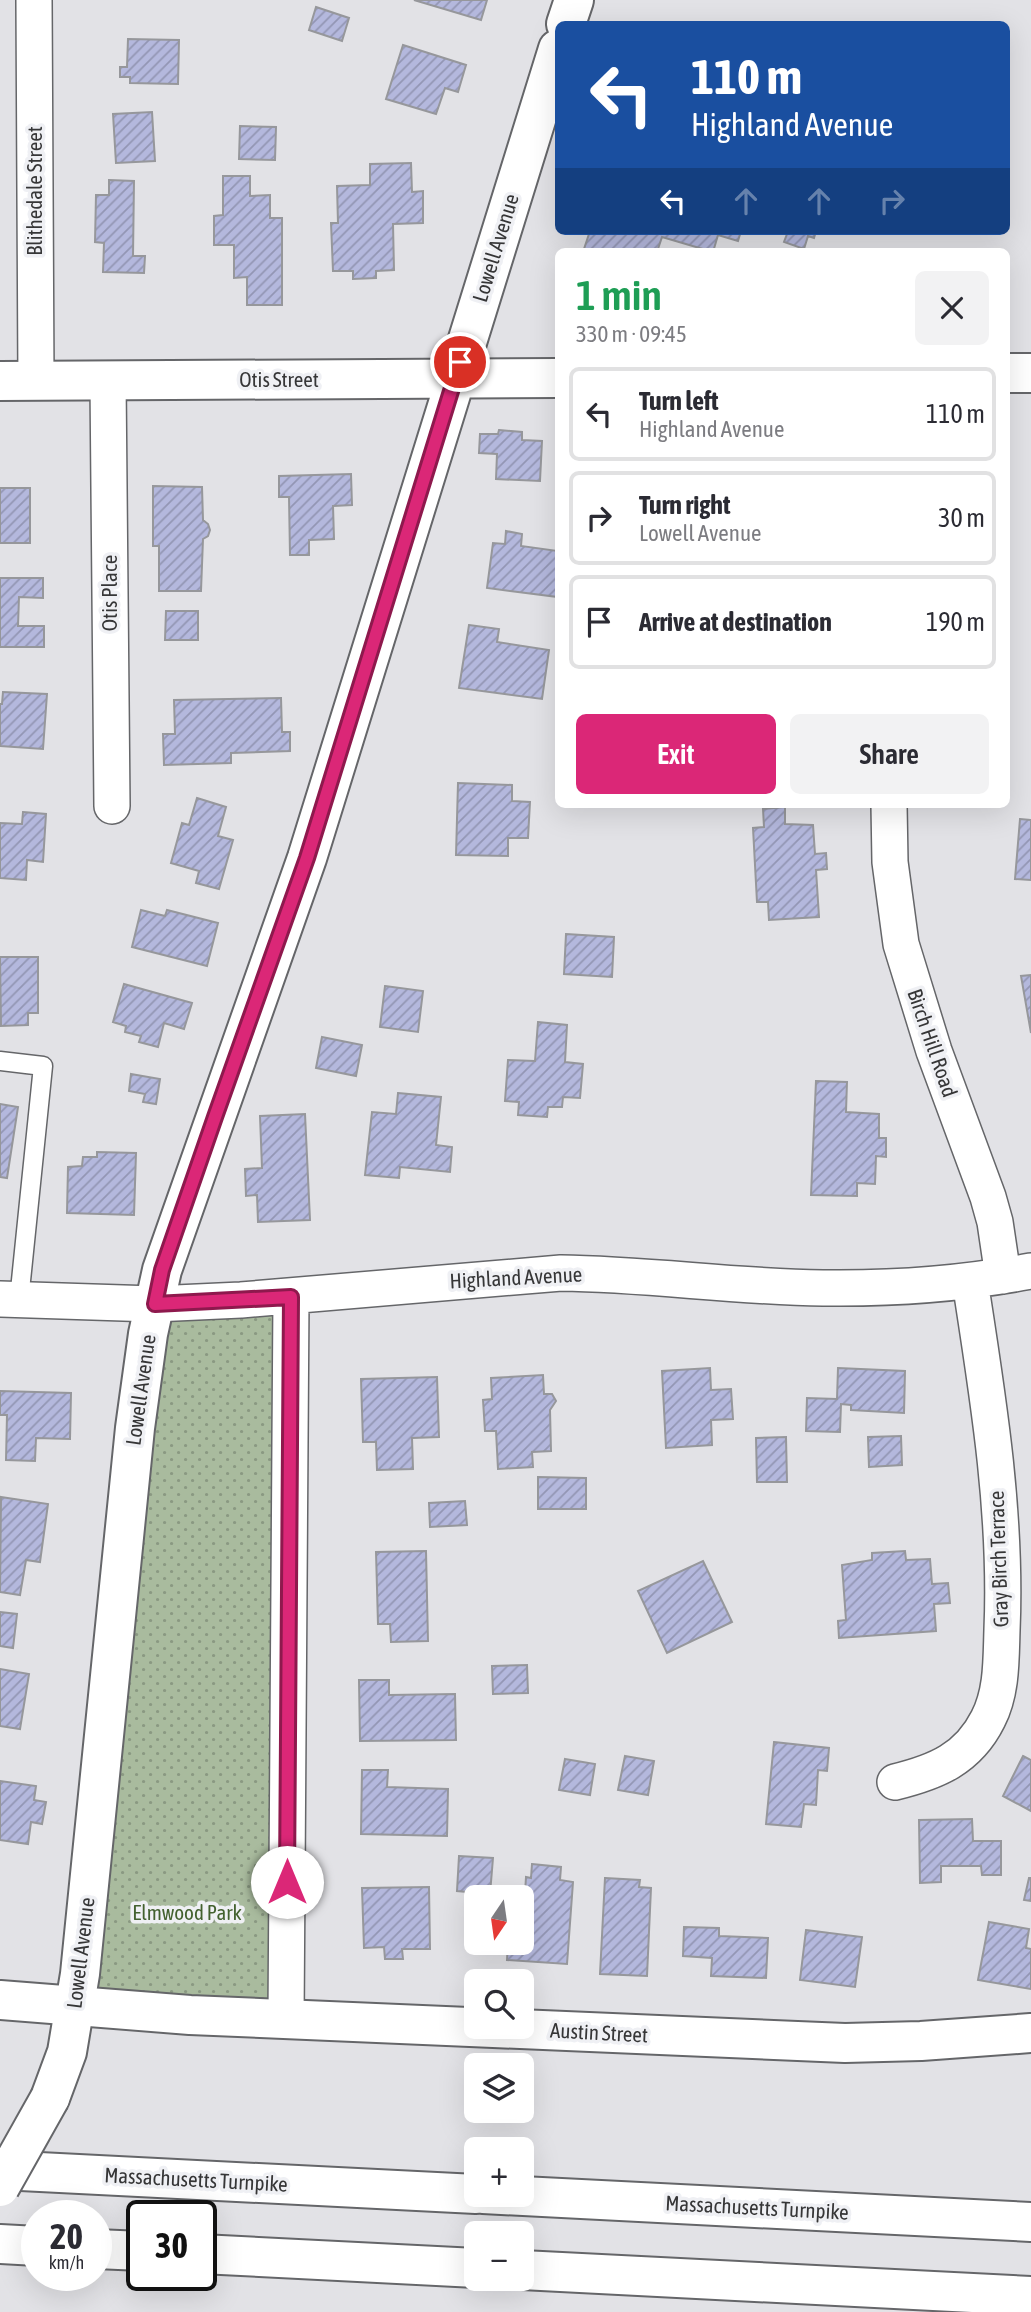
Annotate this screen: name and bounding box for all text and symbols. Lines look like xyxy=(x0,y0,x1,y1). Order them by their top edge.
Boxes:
text: 110 m xyxy=(691,48,802,104)
icon: left xyxy=(576,49,667,140)
text: Highland Avenue xyxy=(691,106,893,143)
street label: Blithedale Street xyxy=(22,126,46,256)
icon: left xyxy=(654,182,692,220)
icon: ahead xyxy=(727,182,765,220)
icon: ahead xyxy=(800,182,838,220)
icon: right xyxy=(873,182,911,220)
street label: Lowell Avenue xyxy=(467,191,523,305)
text: 1 min xyxy=(576,271,662,319)
button: close xyxy=(915,271,989,345)
text: 330 m · 09:45 xyxy=(576,321,687,347)
pin xyxy=(430,332,490,392)
icon: arrive xyxy=(441,343,479,381)
street label: Otis Street xyxy=(239,367,319,391)
text: Turn left xyxy=(639,386,719,416)
icon: left xyxy=(580,395,618,433)
text: 110 m xyxy=(926,399,985,429)
text: Highland Avenue xyxy=(639,416,784,442)
text: Turn right xyxy=(639,490,730,520)
icon: right xyxy=(580,499,618,537)
text: 30 m xyxy=(938,503,985,533)
text: Lowell Avenue xyxy=(639,520,761,546)
street label: Otis Place xyxy=(97,555,121,631)
icon: arrive xyxy=(580,603,618,641)
text: Arrive at destination xyxy=(639,607,832,637)
text: 190 m xyxy=(926,607,985,637)
button: Exit xyxy=(576,714,776,794)
button: Share xyxy=(790,714,989,794)
street label: Birch Hill Road xyxy=(903,985,963,1100)
street label: Highland Avenue xyxy=(449,1262,583,1292)
street label: Lowell Avenue xyxy=(120,1333,160,1447)
street label: Gray Birch Terrace xyxy=(984,1490,1012,1628)
position arrow xyxy=(250,1845,324,1919)
north arrow xyxy=(464,1885,534,1955)
map controls xyxy=(464,1885,534,2291)
street label: Lowell Avenue xyxy=(61,1896,99,2010)
park label: Elmwood Park xyxy=(132,1900,242,1924)
button: search xyxy=(464,1969,534,2039)
street label: Austin Street xyxy=(550,2017,649,2047)
button: layers xyxy=(464,2053,534,2123)
button: + xyxy=(464,2137,534,2207)
street label: Massachusetts Turnpike xyxy=(104,2162,288,2196)
street label: Massachusetts Turnpike xyxy=(665,2190,849,2224)
speed limit sign: 30 xyxy=(126,2200,217,2291)
text: 20 xyxy=(50,2216,83,2256)
button: − xyxy=(464,2221,534,2291)
text: km/h xyxy=(49,2252,84,2273)

